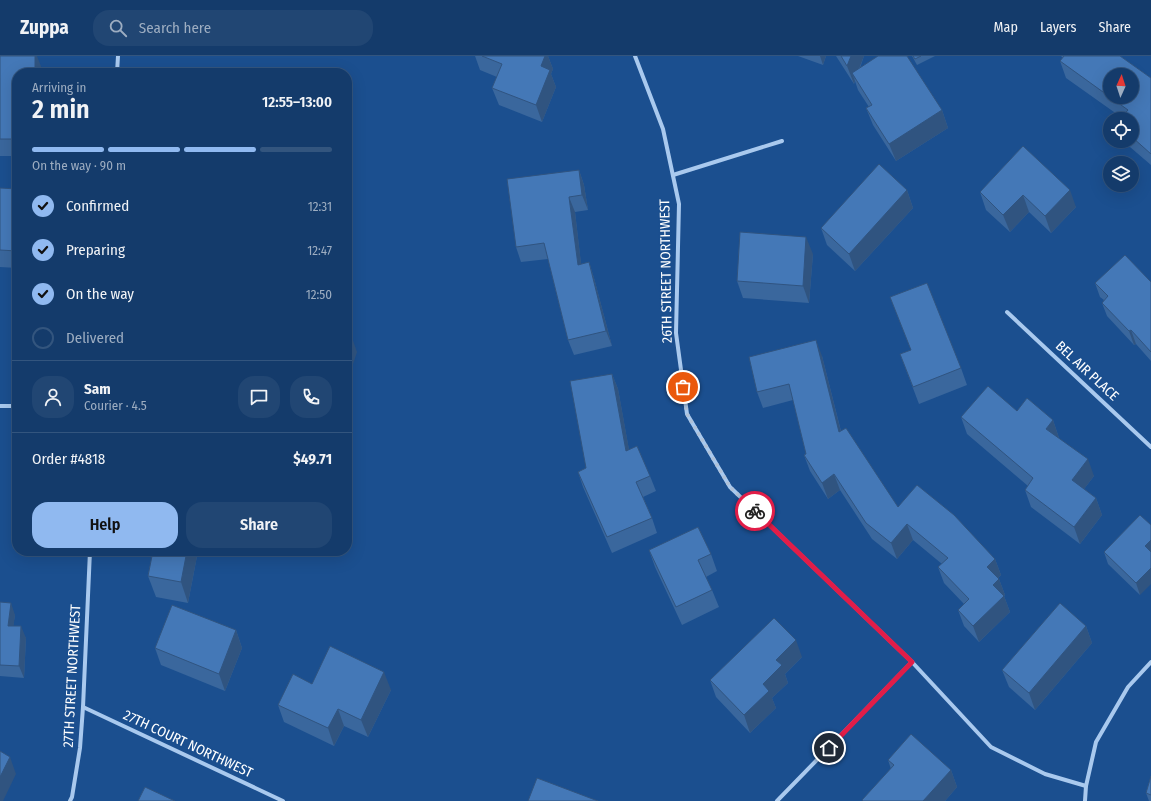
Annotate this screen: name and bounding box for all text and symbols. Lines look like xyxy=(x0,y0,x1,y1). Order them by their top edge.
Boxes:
search box xyxy=(93,10,373,46)
text: Zuppa xyxy=(20,16,69,39)
icon: search xyxy=(107,17,129,39)
text: Search here xyxy=(139,19,211,37)
text: Map xyxy=(994,19,1018,36)
text: Layers xyxy=(1040,19,1076,36)
text: Share xyxy=(1098,19,1131,36)
north arrow xyxy=(1103,68,1139,104)
map controls xyxy=(1103,68,1139,192)
text: Arriving in xyxy=(32,80,86,95)
text: 12:55–13:00 xyxy=(262,93,332,111)
text: 2 min xyxy=(32,94,90,125)
button: locate xyxy=(1103,112,1139,148)
button: layers xyxy=(1103,156,1139,192)
text: On the way · 90 m xyxy=(32,158,126,173)
icon: check xyxy=(32,195,54,217)
text: Confirmed xyxy=(66,197,129,215)
street label: 26TH STREET NORTHWEST xyxy=(656,198,676,343)
text: 12:31 xyxy=(308,199,332,214)
icon: check xyxy=(32,239,54,261)
text: Preparing xyxy=(66,241,125,259)
text: 12:47 xyxy=(307,243,332,258)
icon: check xyxy=(32,283,54,305)
text: On the way xyxy=(66,285,134,303)
text: 12:50 xyxy=(306,287,332,302)
text: Delivered xyxy=(66,329,124,347)
street label: BEL AIR PLACE xyxy=(1052,337,1122,405)
pin xyxy=(666,370,700,404)
button: person xyxy=(32,376,74,418)
button: chat xyxy=(238,376,280,418)
button: phone xyxy=(290,376,332,418)
icon: bag xyxy=(672,376,694,398)
text: Sam xyxy=(84,380,111,398)
text: Courier · 4.5 xyxy=(84,398,147,413)
text: Order #4818 xyxy=(32,450,105,468)
text: $49.71 xyxy=(293,450,332,468)
courier xyxy=(735,491,775,531)
icon: bike xyxy=(744,500,766,522)
button: Help xyxy=(32,502,178,548)
button: Share xyxy=(186,502,332,548)
street label: 27TH STREET NORTHWEST xyxy=(60,603,84,748)
street label: 27TH COURT NORTHWEST xyxy=(121,707,256,782)
pin xyxy=(812,731,846,765)
icon: home xyxy=(818,737,840,759)

